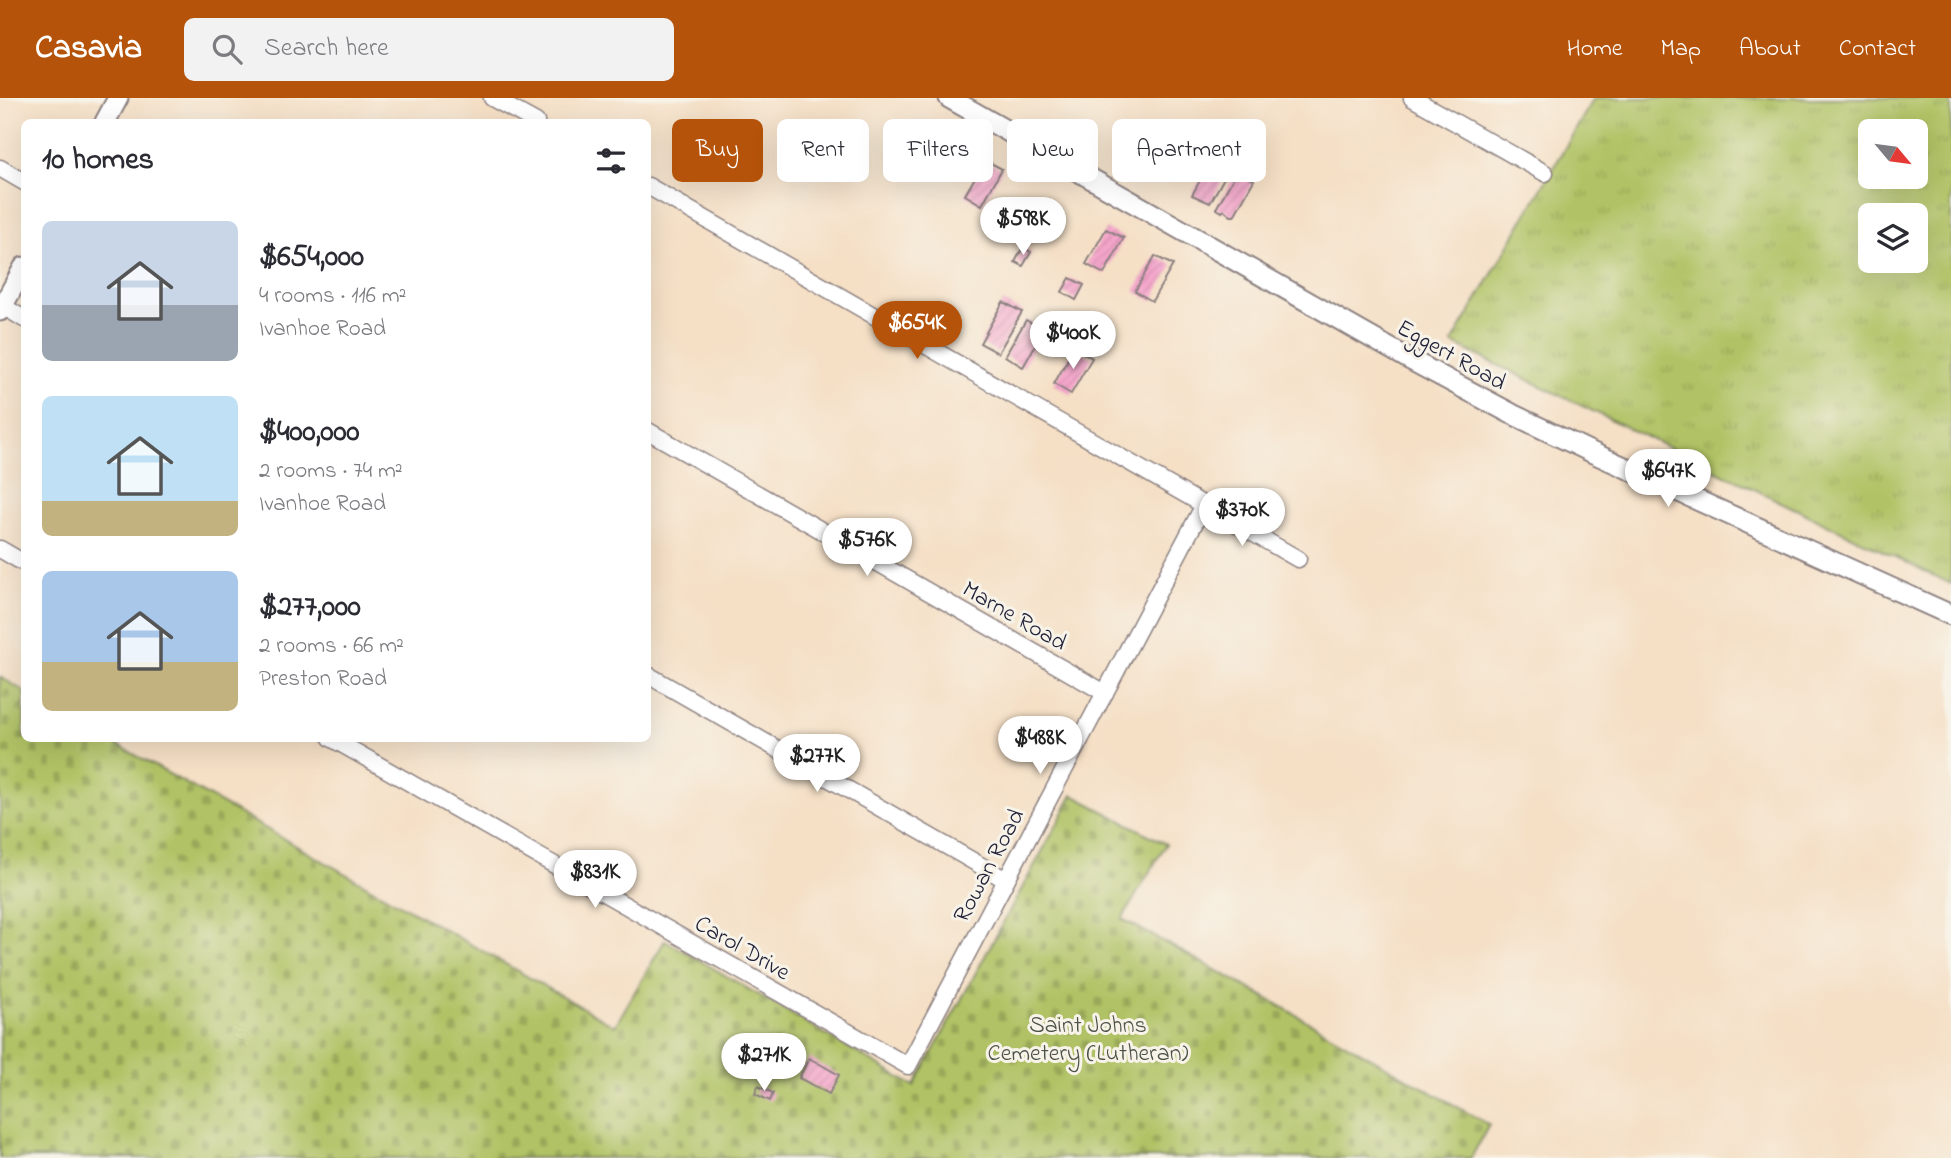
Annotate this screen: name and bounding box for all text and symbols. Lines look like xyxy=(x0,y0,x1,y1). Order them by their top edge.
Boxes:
search box xyxy=(184,18,674,81)
text: Casavia xyxy=(35,25,142,73)
icon: search xyxy=(208,30,246,68)
text: Search here xyxy=(264,30,389,68)
text: Home xyxy=(1567,32,1623,67)
text: Map xyxy=(1661,32,1701,67)
text: About xyxy=(1739,32,1801,67)
text: Contact xyxy=(1839,32,1916,67)
chip: Buy xyxy=(672,119,763,182)
chip: Rent xyxy=(777,119,869,182)
chip: Filters xyxy=(883,119,993,182)
chip: New xyxy=(1007,119,1098,182)
chip: Apartment xyxy=(1112,119,1266,182)
north arrow xyxy=(1858,119,1928,189)
map controls xyxy=(1858,119,1928,273)
text: 10 homes xyxy=(42,139,154,183)
icon: filters xyxy=(592,142,630,180)
pin: $598K xyxy=(974,198,1072,257)
text: $598K xyxy=(996,203,1050,236)
button: layers xyxy=(1858,203,1928,273)
text: $654,000 xyxy=(259,236,364,280)
icon: home xyxy=(98,249,182,333)
text: 4 rooms · 116 m² xyxy=(259,280,406,313)
pin: $654K xyxy=(868,302,966,361)
text: $654K xyxy=(888,307,946,340)
pin: $400K xyxy=(1024,312,1122,371)
street label: Eggert Road xyxy=(1390,312,1512,401)
text: Ivanhoe Road xyxy=(259,313,386,346)
text: $400K xyxy=(1046,317,1100,350)
text: $400,000 xyxy=(259,411,359,455)
icon: home xyxy=(98,424,182,508)
pin: $647K xyxy=(1619,450,1717,509)
text: 2 rooms · 74 m² xyxy=(259,455,403,488)
text: $647K xyxy=(1641,455,1695,488)
text: Ivanhoe Road xyxy=(259,488,386,521)
pin: $370K xyxy=(1193,489,1291,548)
text: $370K xyxy=(1215,494,1269,527)
pin: $576K xyxy=(818,518,916,578)
text: $576K xyxy=(838,524,896,557)
street label: Marne Road xyxy=(955,573,1073,662)
text: $277,000 xyxy=(259,586,361,630)
icon: home xyxy=(98,599,182,683)
text: 2 rooms · 66 m² xyxy=(259,630,404,663)
text: Preston Road xyxy=(259,663,387,696)
pin: $488K xyxy=(991,716,1089,776)
text: $488K xyxy=(1014,722,1066,755)
pin: $277K xyxy=(768,734,866,794)
text: $277K xyxy=(789,740,845,773)
street label: Rowan Road xyxy=(946,803,1035,929)
pin: $831K xyxy=(546,850,644,910)
text: $831K xyxy=(570,856,620,889)
street label: Carol Drive xyxy=(687,908,796,991)
park label: Saint Johns Cemetery (Lutheran) xyxy=(987,1009,1189,1073)
pin: $271K xyxy=(715,1034,813,1093)
text: $271K xyxy=(737,1039,791,1072)

